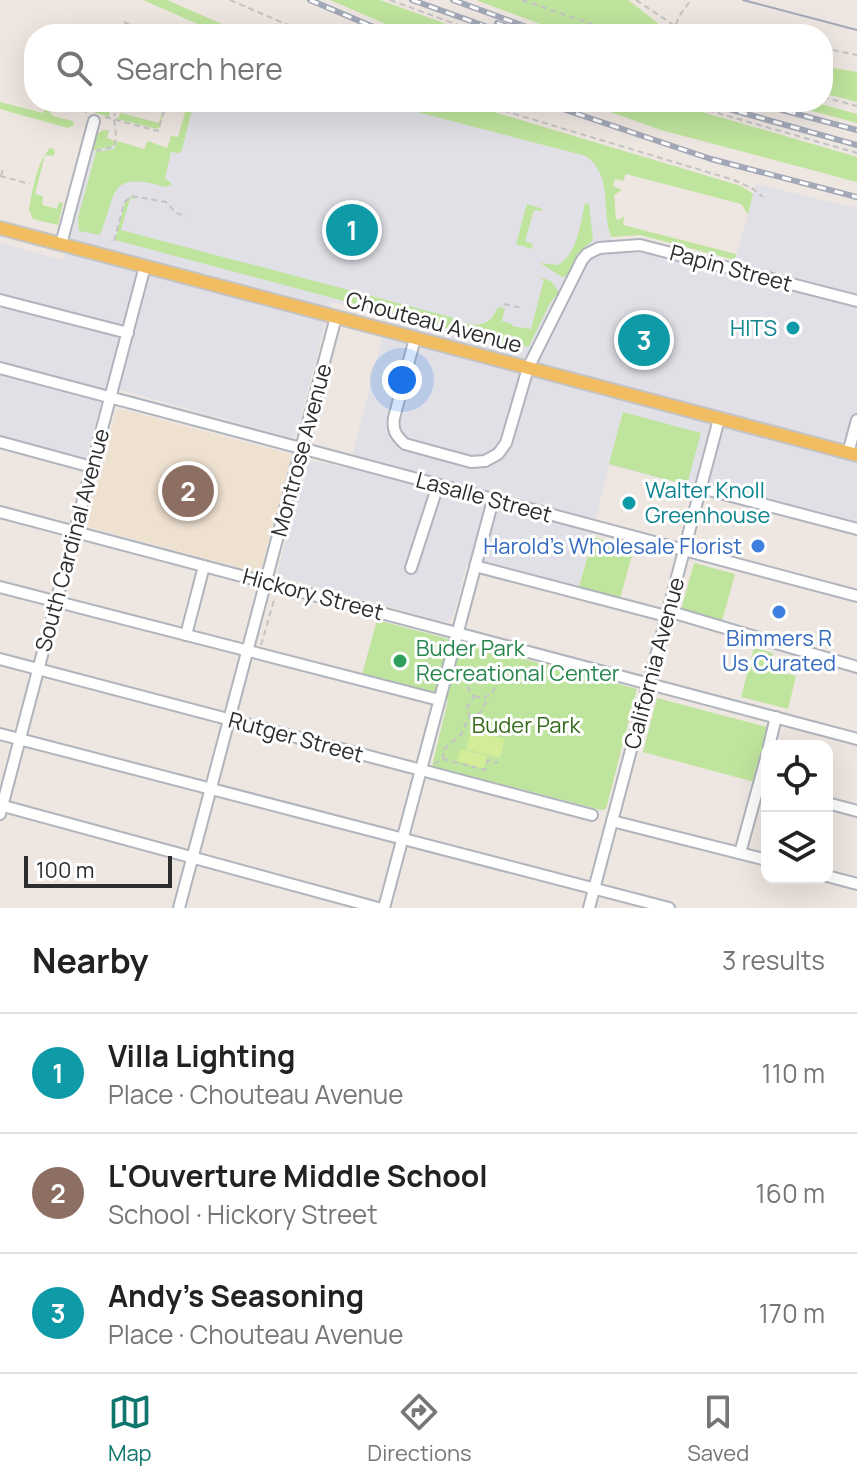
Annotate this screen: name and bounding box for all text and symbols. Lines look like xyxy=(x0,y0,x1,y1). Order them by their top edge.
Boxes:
search box xyxy=(24,24,833,112)
icon: search xyxy=(52,46,96,90)
text: Search here xyxy=(116,48,283,89)
pin: 1 xyxy=(326,200,378,260)
street label: Papin Street xyxy=(667,237,796,299)
street label: Chouteau Avenue xyxy=(343,284,525,360)
pin: 3 xyxy=(618,310,670,370)
place label: HITS xyxy=(730,313,777,343)
marker: HITS xyxy=(784,319,802,337)
street label: Montrose Avenue xyxy=(263,360,339,540)
your location xyxy=(382,360,422,400)
street label: South Cardinal Avenue xyxy=(28,425,116,655)
pin: 2 xyxy=(162,461,214,521)
street label: Lasalle Street xyxy=(413,464,555,530)
place label: Walter Knoll Greenhouse xyxy=(645,475,770,530)
marker: Walter Knoll Greenhouse xyxy=(620,494,638,512)
place label: Harold's Wholesale Florist xyxy=(483,531,742,561)
marker: Harold's Wholesale Florist xyxy=(749,537,767,555)
street label: Hickory Street xyxy=(239,561,387,627)
street label: California Avenue xyxy=(617,574,691,752)
marker: Bimmers R Us Curated xyxy=(770,603,788,621)
place label: Bimmers R Us Curated xyxy=(722,623,836,678)
place label: Buder Park Recreational Center xyxy=(416,633,620,688)
marker: Buder Park Recreational Center xyxy=(391,652,409,670)
street label: Rutger Street xyxy=(225,705,367,769)
park label: Buder Park xyxy=(472,710,581,740)
map controls xyxy=(761,740,833,884)
button: locate xyxy=(761,740,833,812)
button: layers xyxy=(761,812,833,884)
scale bar xyxy=(24,852,172,888)
text: 100 m xyxy=(36,855,94,885)
text: Nearby xyxy=(32,937,148,983)
text: 3 results xyxy=(722,942,825,978)
text: Villa Lighting xyxy=(108,1035,295,1076)
text: 1 xyxy=(52,1055,64,1091)
text: 110 m xyxy=(762,1055,825,1091)
text: Place · Chouteau Avenue xyxy=(108,1076,404,1112)
text: L'Ouverture Middle School xyxy=(108,1155,488,1196)
text: 2 xyxy=(50,1175,66,1211)
text: 160 m xyxy=(756,1175,825,1211)
text: School · Hickory Street xyxy=(108,1196,378,1232)
text: Andy's Seasoning xyxy=(108,1275,364,1316)
text: 3 xyxy=(50,1295,66,1331)
text: 170 m xyxy=(759,1295,825,1331)
text: Place · Chouteau Avenue xyxy=(108,1316,404,1352)
tab: Map xyxy=(108,1390,152,1468)
tab: Directions xyxy=(367,1390,472,1468)
tab: Saved xyxy=(687,1390,749,1468)

